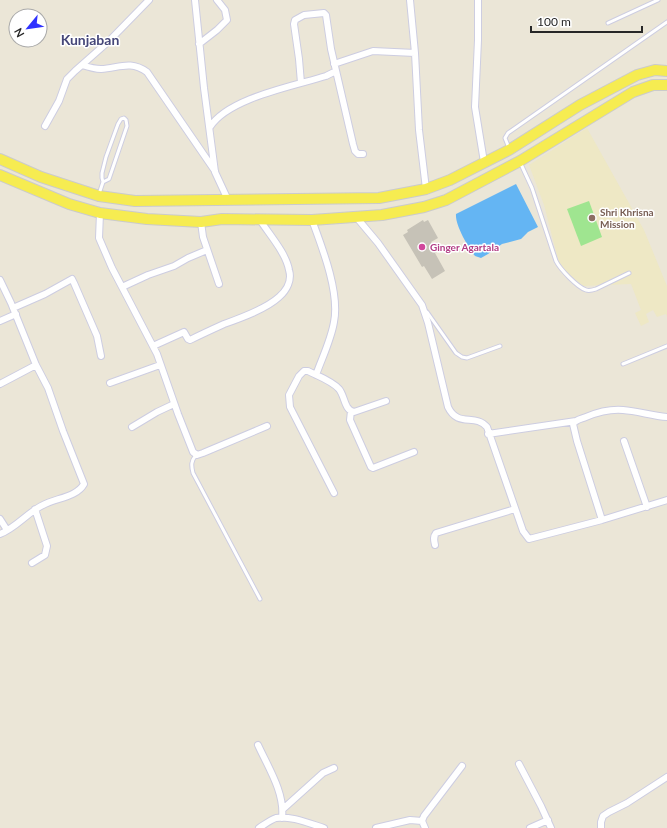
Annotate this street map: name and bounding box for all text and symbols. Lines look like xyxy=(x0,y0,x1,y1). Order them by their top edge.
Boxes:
north arrow xyxy=(8,8,48,48)
scale bar xyxy=(531,8,642,34)
text: 100 m xyxy=(537,14,571,29)
text: N xyxy=(11,26,27,40)
district label: Kunjaban xyxy=(61,31,119,48)
place label: Shri Khrisna Mission xyxy=(600,206,654,230)
marker: Shri Khrisna Mission xyxy=(587,213,597,223)
place label: Ginger Agartala xyxy=(430,241,499,253)
marker: Ginger Agartala xyxy=(417,242,427,252)

